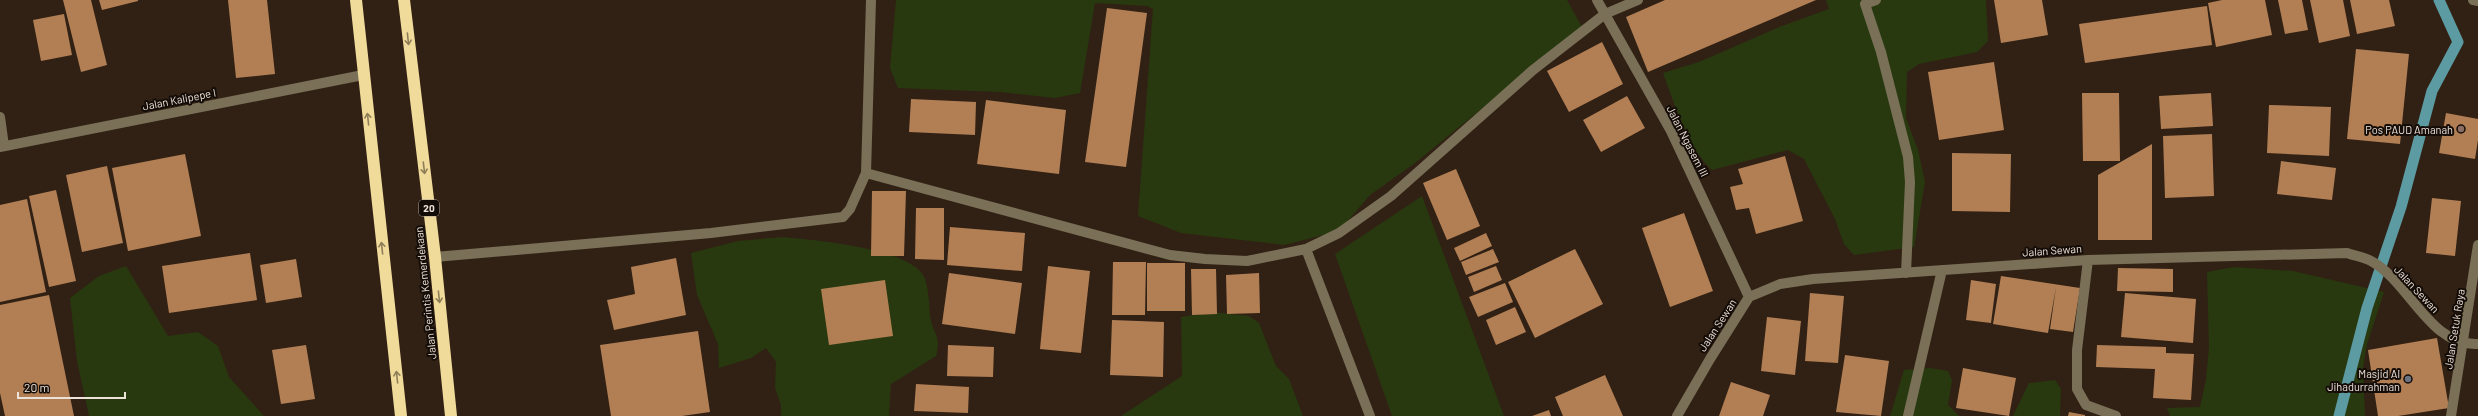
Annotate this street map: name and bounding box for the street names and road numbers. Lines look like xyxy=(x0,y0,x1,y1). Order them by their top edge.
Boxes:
street label: Jalan Kalipepe I xyxy=(141,85,217,113)
street label: Jalan Ngasem III xyxy=(1664,103,1712,179)
road number: 20 xyxy=(419,200,439,216)
street label: Jalan Perintis Kemerdekaan xyxy=(412,226,438,360)
street label: Jalan Sewan xyxy=(2022,241,2082,259)
street label: Jalan Sewan xyxy=(2392,263,2442,315)
street label: Jalan Setuk Raya xyxy=(2441,288,2467,370)
street label: Jalan Sewan xyxy=(1695,296,1739,354)

